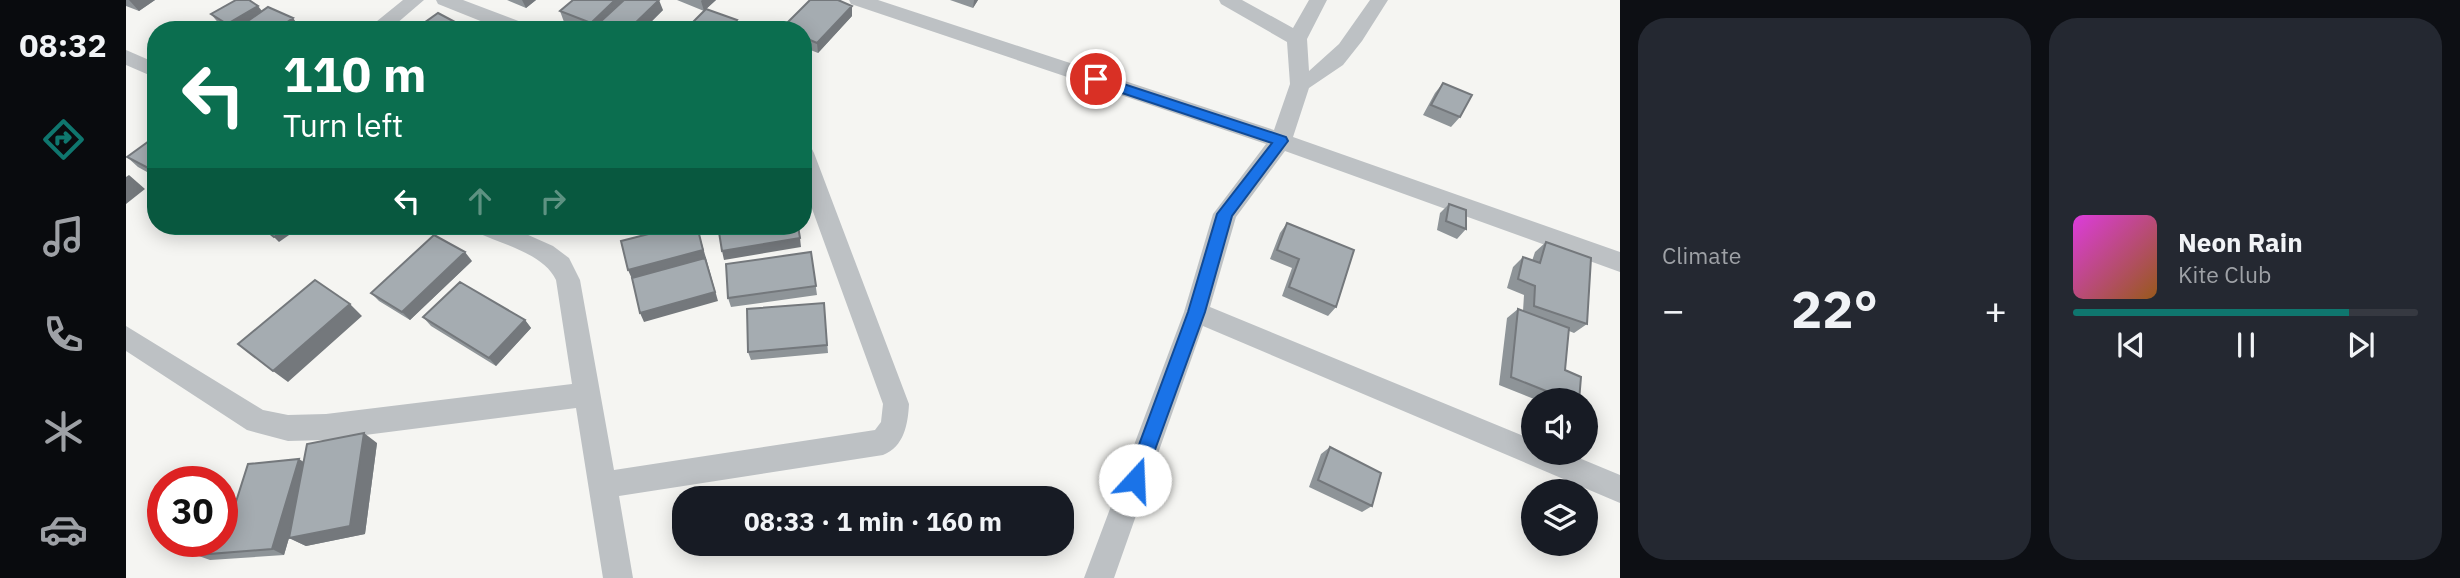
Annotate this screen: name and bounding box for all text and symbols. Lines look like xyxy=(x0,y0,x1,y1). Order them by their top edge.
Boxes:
text: 08:32 xyxy=(19,24,107,66)
text: 110 m xyxy=(283,42,427,105)
icon: left xyxy=(168,49,259,140)
pin xyxy=(1066,49,1126,109)
icon: arrive xyxy=(1077,60,1115,98)
text: Turn left xyxy=(283,104,403,146)
icon: directions xyxy=(39,115,88,164)
icon: left xyxy=(388,182,426,220)
icon: ahead xyxy=(461,182,499,220)
icon: right xyxy=(534,182,572,220)
icon: music xyxy=(39,212,88,261)
text: Neon Rain xyxy=(2178,225,2303,259)
text: Climate xyxy=(1662,240,1741,270)
text: Kite Club xyxy=(2178,259,2271,289)
text: 22° xyxy=(1791,275,1878,342)
text: − xyxy=(1662,285,1685,334)
text: + xyxy=(1984,285,2007,334)
icon: phone xyxy=(39,310,88,359)
icon: previous xyxy=(2112,326,2150,364)
icon: pause xyxy=(2227,326,2265,364)
icon: next xyxy=(2342,326,2380,364)
map controls xyxy=(1521,388,1598,556)
button: sound xyxy=(1521,388,1598,465)
icon: climate xyxy=(39,407,88,456)
position arrow xyxy=(1098,443,1172,517)
speed limit sign: 30 xyxy=(147,466,238,557)
button: layers xyxy=(1521,479,1598,556)
text: 08:33 · 1 min · 160 m xyxy=(744,504,1002,538)
icon: car xyxy=(39,505,88,554)

